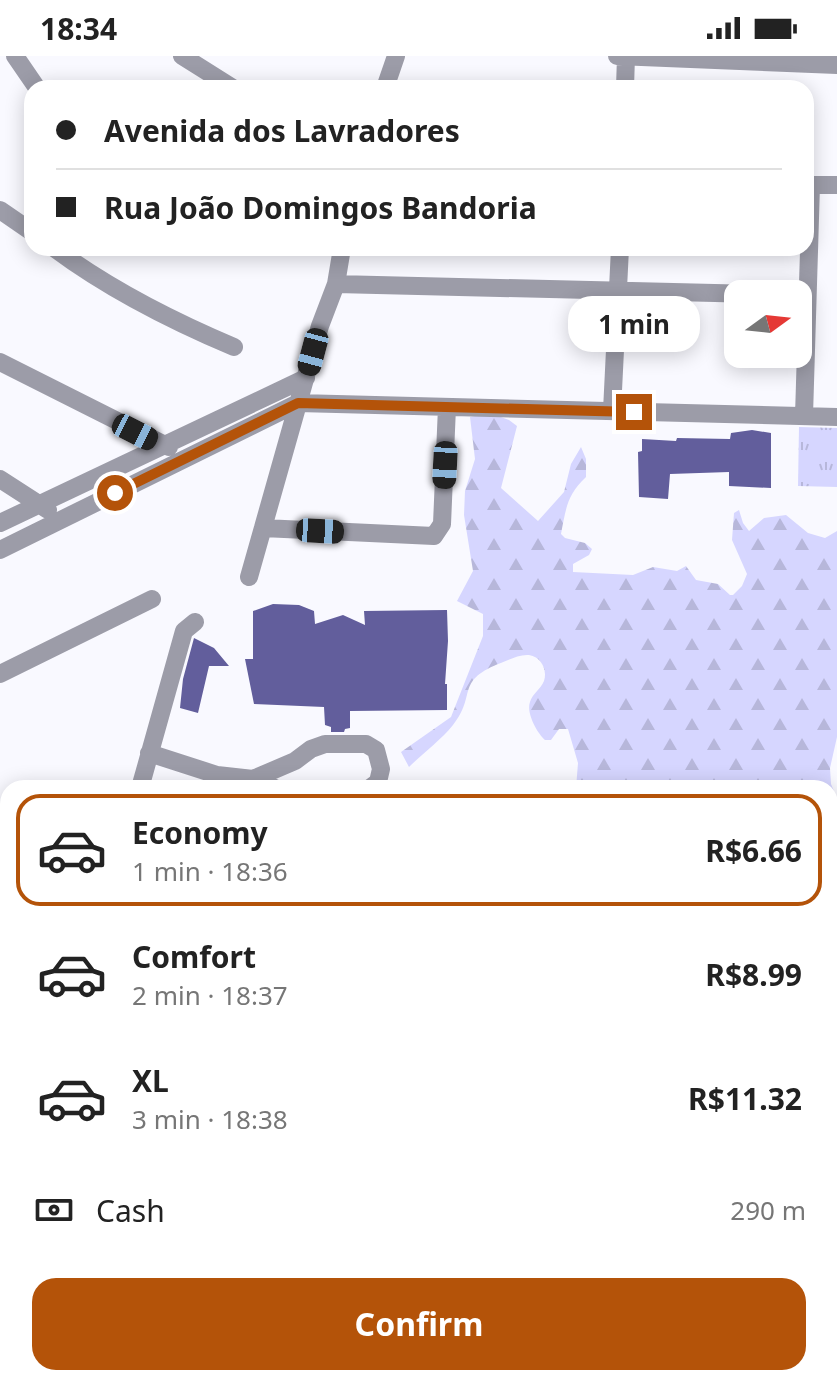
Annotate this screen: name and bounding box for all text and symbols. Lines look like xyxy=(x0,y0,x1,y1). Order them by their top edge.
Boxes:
text: 18:34 xyxy=(40,8,117,49)
text: Avenida dos Lavradores xyxy=(104,110,460,151)
text: Rua João Domingos Bandoria xyxy=(104,187,537,228)
north arrow xyxy=(724,280,812,368)
map controls xyxy=(724,280,812,368)
callout: 1 min xyxy=(568,296,700,352)
text: 1 min xyxy=(598,306,670,342)
car xyxy=(295,326,331,378)
route end xyxy=(616,394,652,430)
car xyxy=(108,410,162,454)
car xyxy=(432,440,458,490)
route start xyxy=(97,475,133,511)
car xyxy=(295,518,345,544)
text: Economy xyxy=(132,812,268,853)
icon: car xyxy=(36,814,108,886)
text: R$6.66 xyxy=(705,830,802,871)
text: 1 min · 18:36 xyxy=(132,853,288,889)
text: Comfort xyxy=(132,936,256,977)
icon: car xyxy=(36,938,108,1010)
text: R$8.99 xyxy=(705,954,802,995)
text: 2 min · 18:37 xyxy=(132,977,288,1013)
text: XL xyxy=(132,1060,169,1101)
icon: car xyxy=(36,1062,108,1134)
text: R$11.32 xyxy=(688,1078,802,1119)
text: 3 min · 18:38 xyxy=(132,1101,288,1137)
icon: cash xyxy=(32,1188,76,1232)
text: Cash xyxy=(96,1190,165,1231)
text: 290 m xyxy=(730,1192,806,1228)
button: Confirm xyxy=(32,1278,806,1370)

